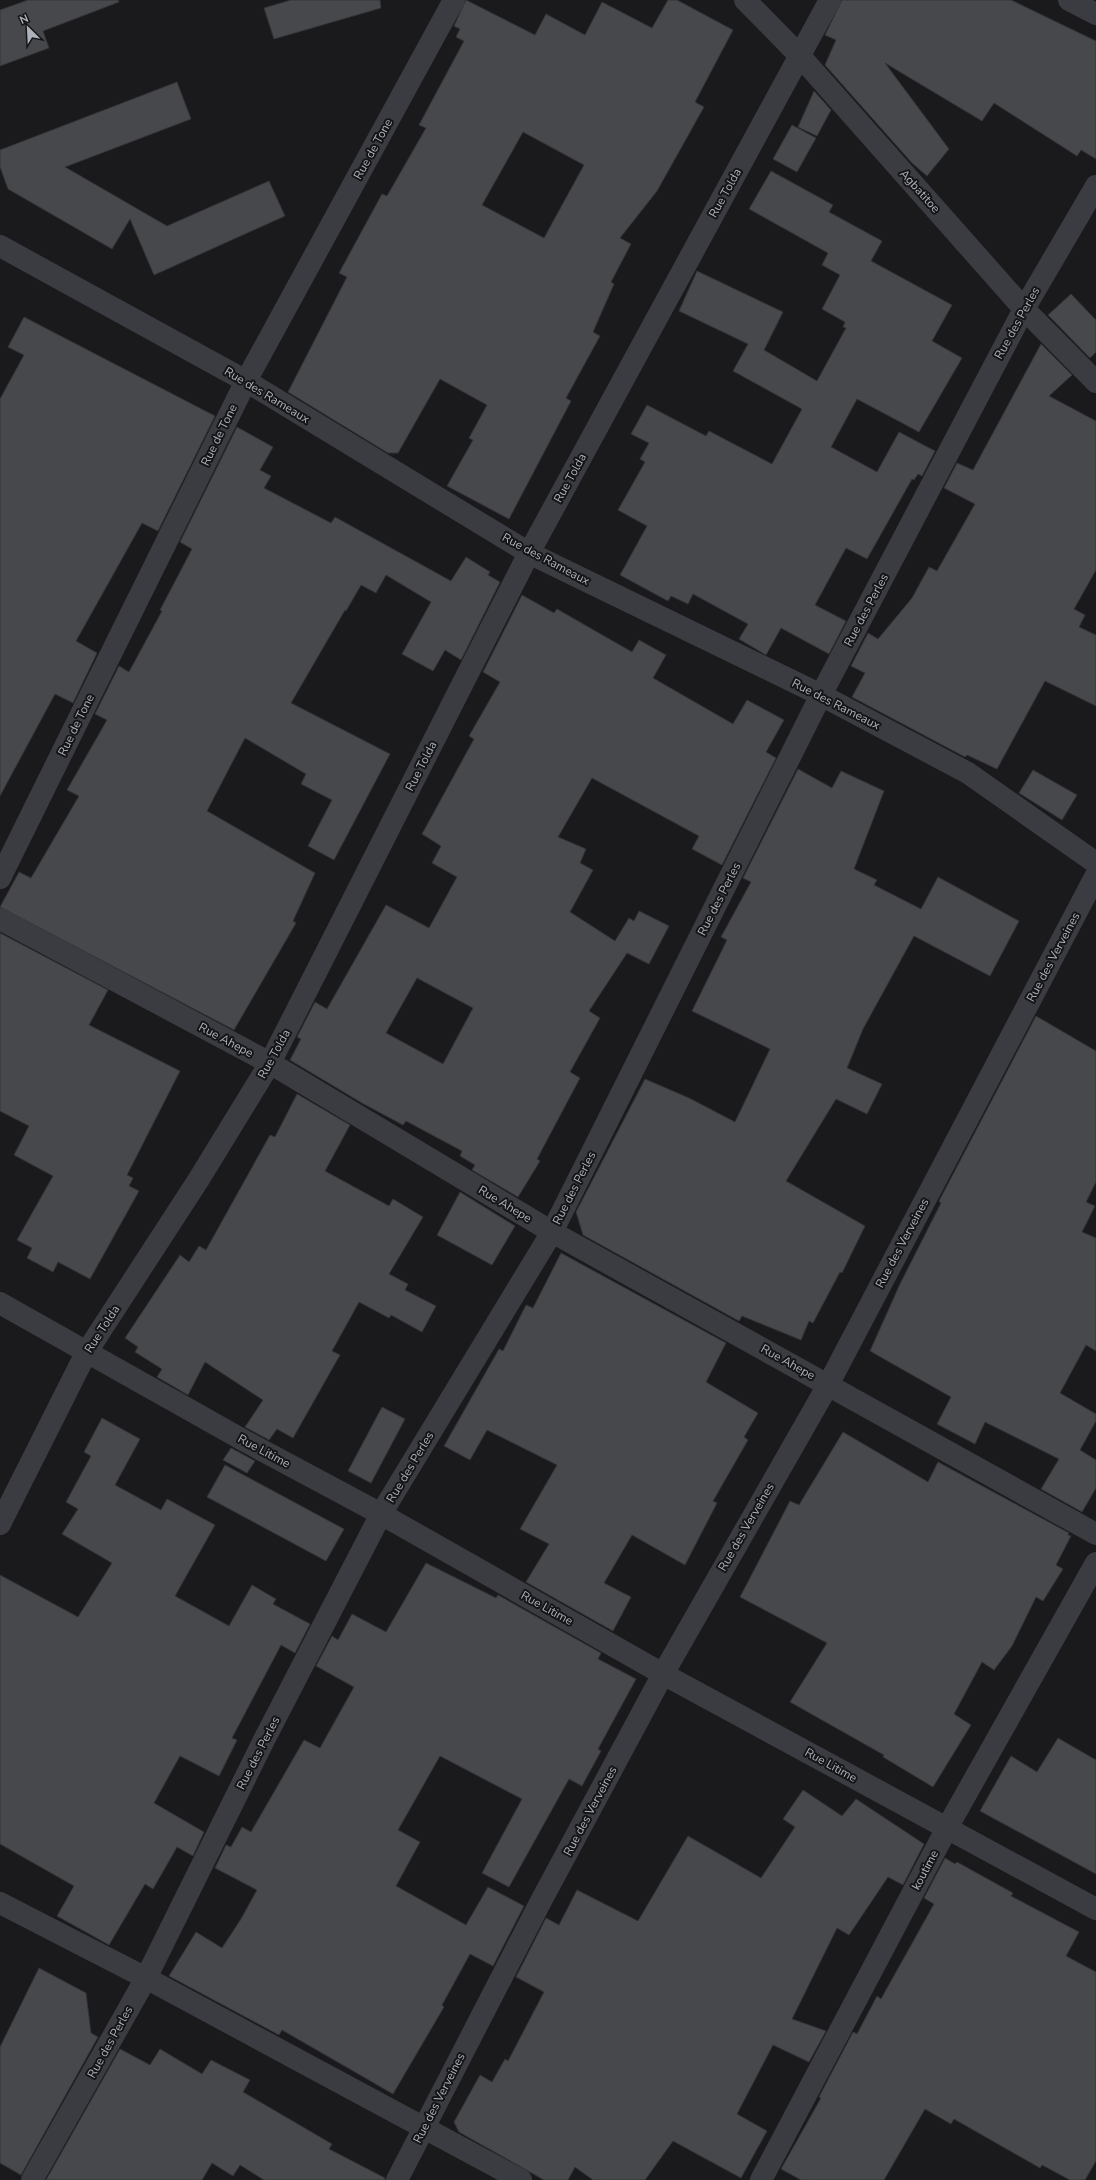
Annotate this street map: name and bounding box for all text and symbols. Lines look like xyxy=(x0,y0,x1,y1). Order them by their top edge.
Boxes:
north arrow xyxy=(8,8,48,48)
text: N xyxy=(17,11,31,28)
street label: Rue de Tone xyxy=(350,116,396,182)
street label: Rue Tolda xyxy=(705,165,745,221)
street label: Agbatitoe xyxy=(896,166,944,216)
street label: Rue des Perles xyxy=(991,284,1044,362)
street label: Rue des Rameaux xyxy=(221,363,313,427)
street label: Rue de Tone xyxy=(197,401,241,469)
street label: Rue Tolda xyxy=(550,450,590,506)
street label: Rue des Rameaux xyxy=(499,529,593,589)
street label: Rue des Perles xyxy=(840,571,892,649)
street label: Rue des Rameaux xyxy=(789,675,883,733)
street label: Rue de Tone xyxy=(54,691,98,759)
street label: Rue Tolda xyxy=(402,738,440,794)
street label: Rue des Perles xyxy=(694,859,744,938)
street label: Rue des Verveines xyxy=(1023,909,1083,1005)
street label: Rue Ahepe xyxy=(196,1019,256,1061)
street label: Rue Tolda xyxy=(254,1026,294,1082)
street label: Rue des Perles xyxy=(549,1148,599,1227)
street label: Rue Ahepe xyxy=(475,1182,535,1226)
street label: Rue des Verveines xyxy=(872,1195,932,1291)
street label: Rue Tolda xyxy=(81,1302,123,1356)
street label: Rue Ahepe xyxy=(758,1341,818,1383)
street label: Rue des Perles xyxy=(383,1428,438,1505)
street label: Rue Litime xyxy=(235,1431,293,1471)
street label: Rue des Verveines xyxy=(714,1480,778,1574)
street label: Rue Litime xyxy=(518,1587,576,1629)
street label: Rue des Perles xyxy=(233,1713,283,1792)
street label: Rue Litime xyxy=(802,1744,860,1786)
street label: Rue des Verveines xyxy=(560,1763,620,1859)
street label: koutime xyxy=(908,1847,942,1893)
street label: Rue des Perles xyxy=(84,2003,137,2081)
street label: Rue des Verveines xyxy=(409,2050,469,2146)

